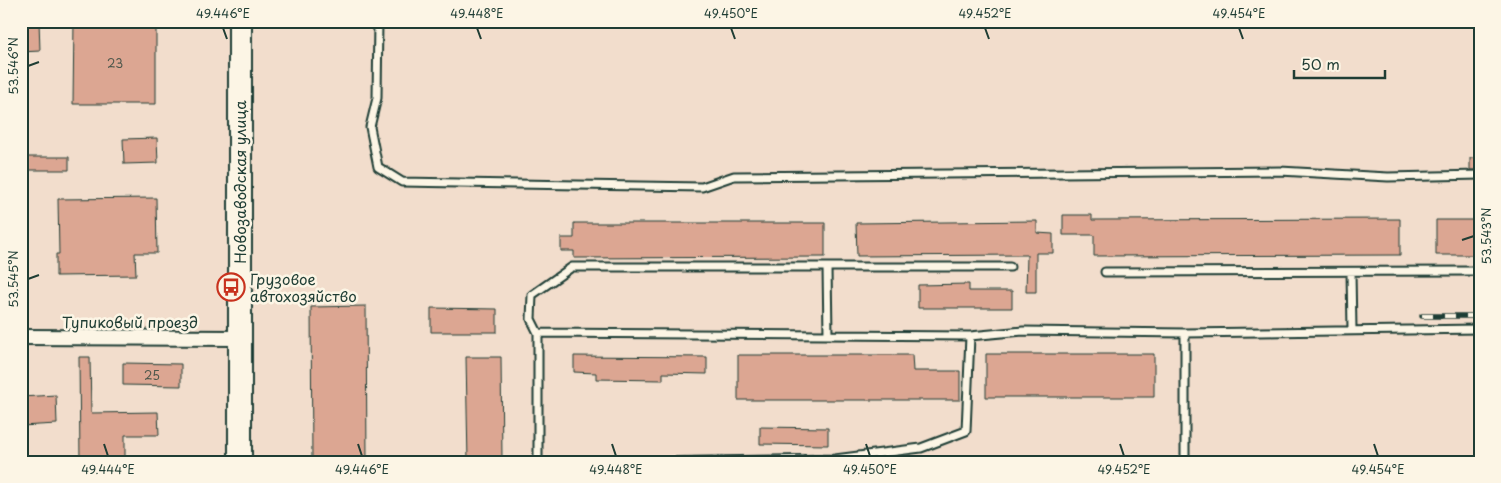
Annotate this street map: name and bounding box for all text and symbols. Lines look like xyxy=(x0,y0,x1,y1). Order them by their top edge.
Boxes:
text: 49.446°E xyxy=(196,4,250,22)
text: 49.448°E xyxy=(450,4,504,22)
text: 49.450°E xyxy=(704,4,758,22)
text: 49.452°E xyxy=(958,4,1012,22)
text: 49.454°E xyxy=(1212,4,1266,22)
text: 53.546°N xyxy=(4,37,22,95)
scale bar xyxy=(1294,48,1385,80)
text: 50 m xyxy=(1301,52,1340,75)
house number: 23 xyxy=(107,54,123,72)
street label: Новозаводская улица xyxy=(228,100,251,264)
text: 53.543°N xyxy=(1477,208,1495,265)
text: 53.545°N xyxy=(4,250,22,308)
place label: Грузовое автохозяйство xyxy=(250,267,357,307)
bus stop icon: Грузовое автохозяйство xyxy=(216,272,246,302)
street label: Тупиковый проезд xyxy=(62,310,198,333)
house number: 25 xyxy=(144,366,160,384)
text: 49.444°E xyxy=(81,460,135,478)
text: 49.446°E xyxy=(335,460,389,478)
text: 49.448°E xyxy=(589,460,643,478)
text: 49.450°E xyxy=(843,460,897,478)
text: 49.452°E xyxy=(1097,460,1151,478)
text: 49.454°E xyxy=(1351,460,1405,478)

